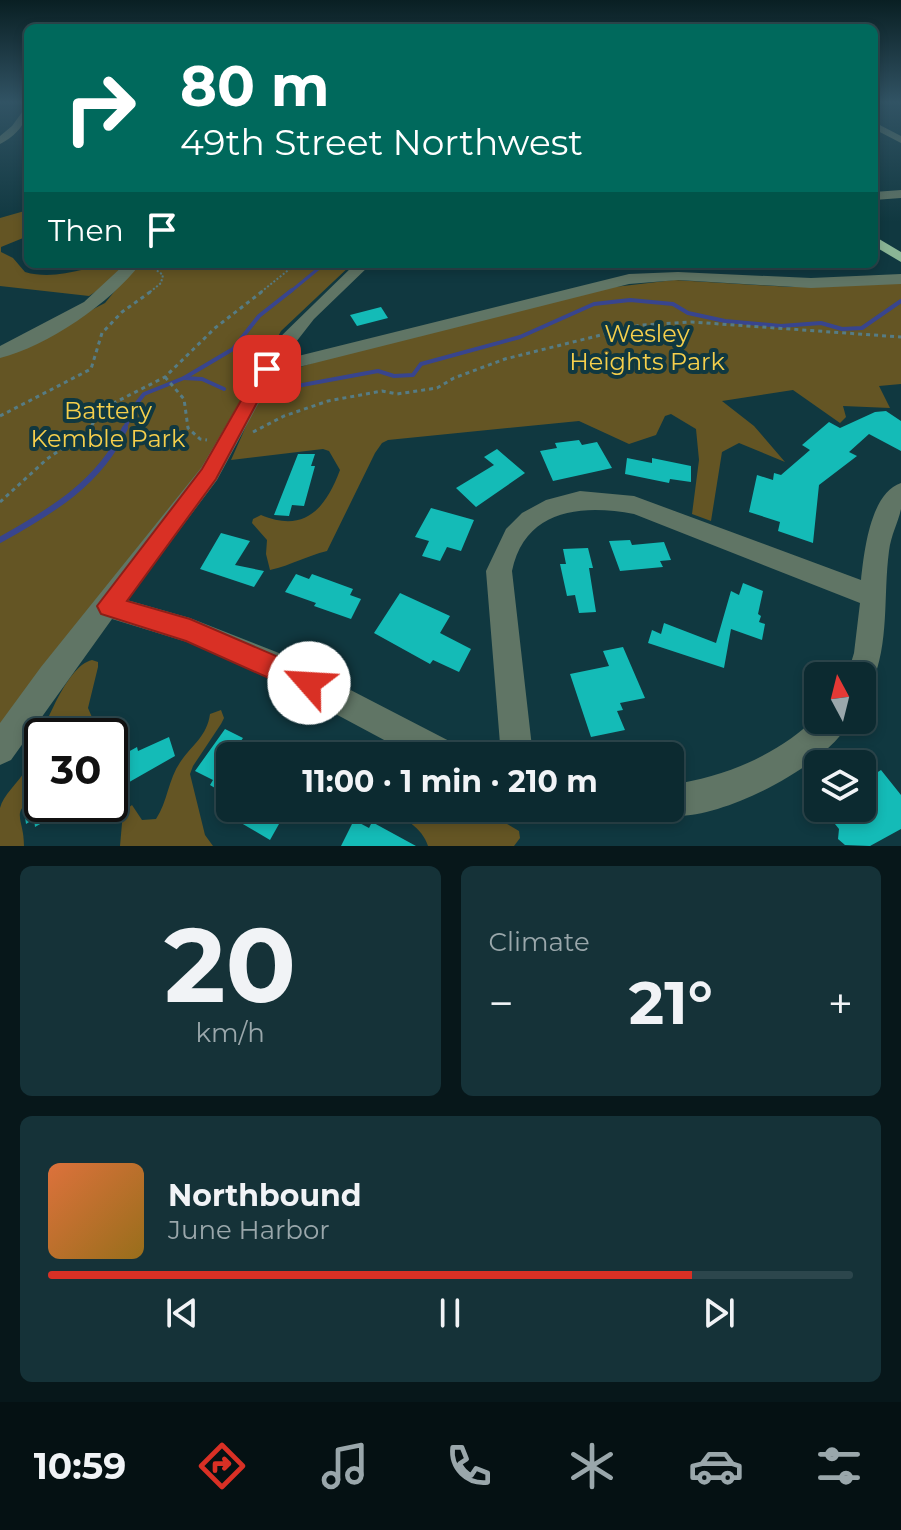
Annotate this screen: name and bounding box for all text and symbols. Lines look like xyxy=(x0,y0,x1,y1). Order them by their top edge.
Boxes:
text: 80 m xyxy=(180,52,330,120)
icon: right xyxy=(48,56,152,160)
text: 49th Street Northwest xyxy=(180,120,583,164)
icon: arrive xyxy=(140,208,184,252)
text: Then xyxy=(48,212,124,249)
park label: Wesley Heights Park xyxy=(569,319,725,376)
pin xyxy=(233,335,301,403)
icon: arrive xyxy=(245,347,289,391)
park label: Battery Kemble Park xyxy=(31,396,186,453)
position arrow xyxy=(267,641,351,725)
north arrow xyxy=(804,662,876,734)
map controls xyxy=(804,662,876,822)
speed limit sign: 30 xyxy=(24,718,128,822)
button: layers xyxy=(804,750,876,822)
text: 11:00 · 1 min · 210 m xyxy=(302,763,598,800)
text: 20 xyxy=(164,901,296,1028)
text: Climate xyxy=(489,926,590,958)
text: 21° xyxy=(629,966,713,1039)
text: − xyxy=(489,976,514,1030)
text: + xyxy=(828,976,853,1030)
text: km/h xyxy=(196,1017,265,1049)
text: Northbound xyxy=(168,1177,362,1214)
text: June Harbor xyxy=(168,1214,330,1246)
icon: previous xyxy=(160,1291,204,1335)
icon: pause xyxy=(428,1291,472,1335)
icon: next xyxy=(697,1291,741,1335)
icon: directions xyxy=(194,1438,250,1494)
icon: music xyxy=(317,1438,373,1494)
icon: phone xyxy=(441,1438,497,1494)
icon: climate xyxy=(564,1438,620,1494)
icon: car xyxy=(688,1438,744,1494)
icon: filters xyxy=(811,1438,867,1494)
text: 10:59 xyxy=(34,1444,126,1488)

